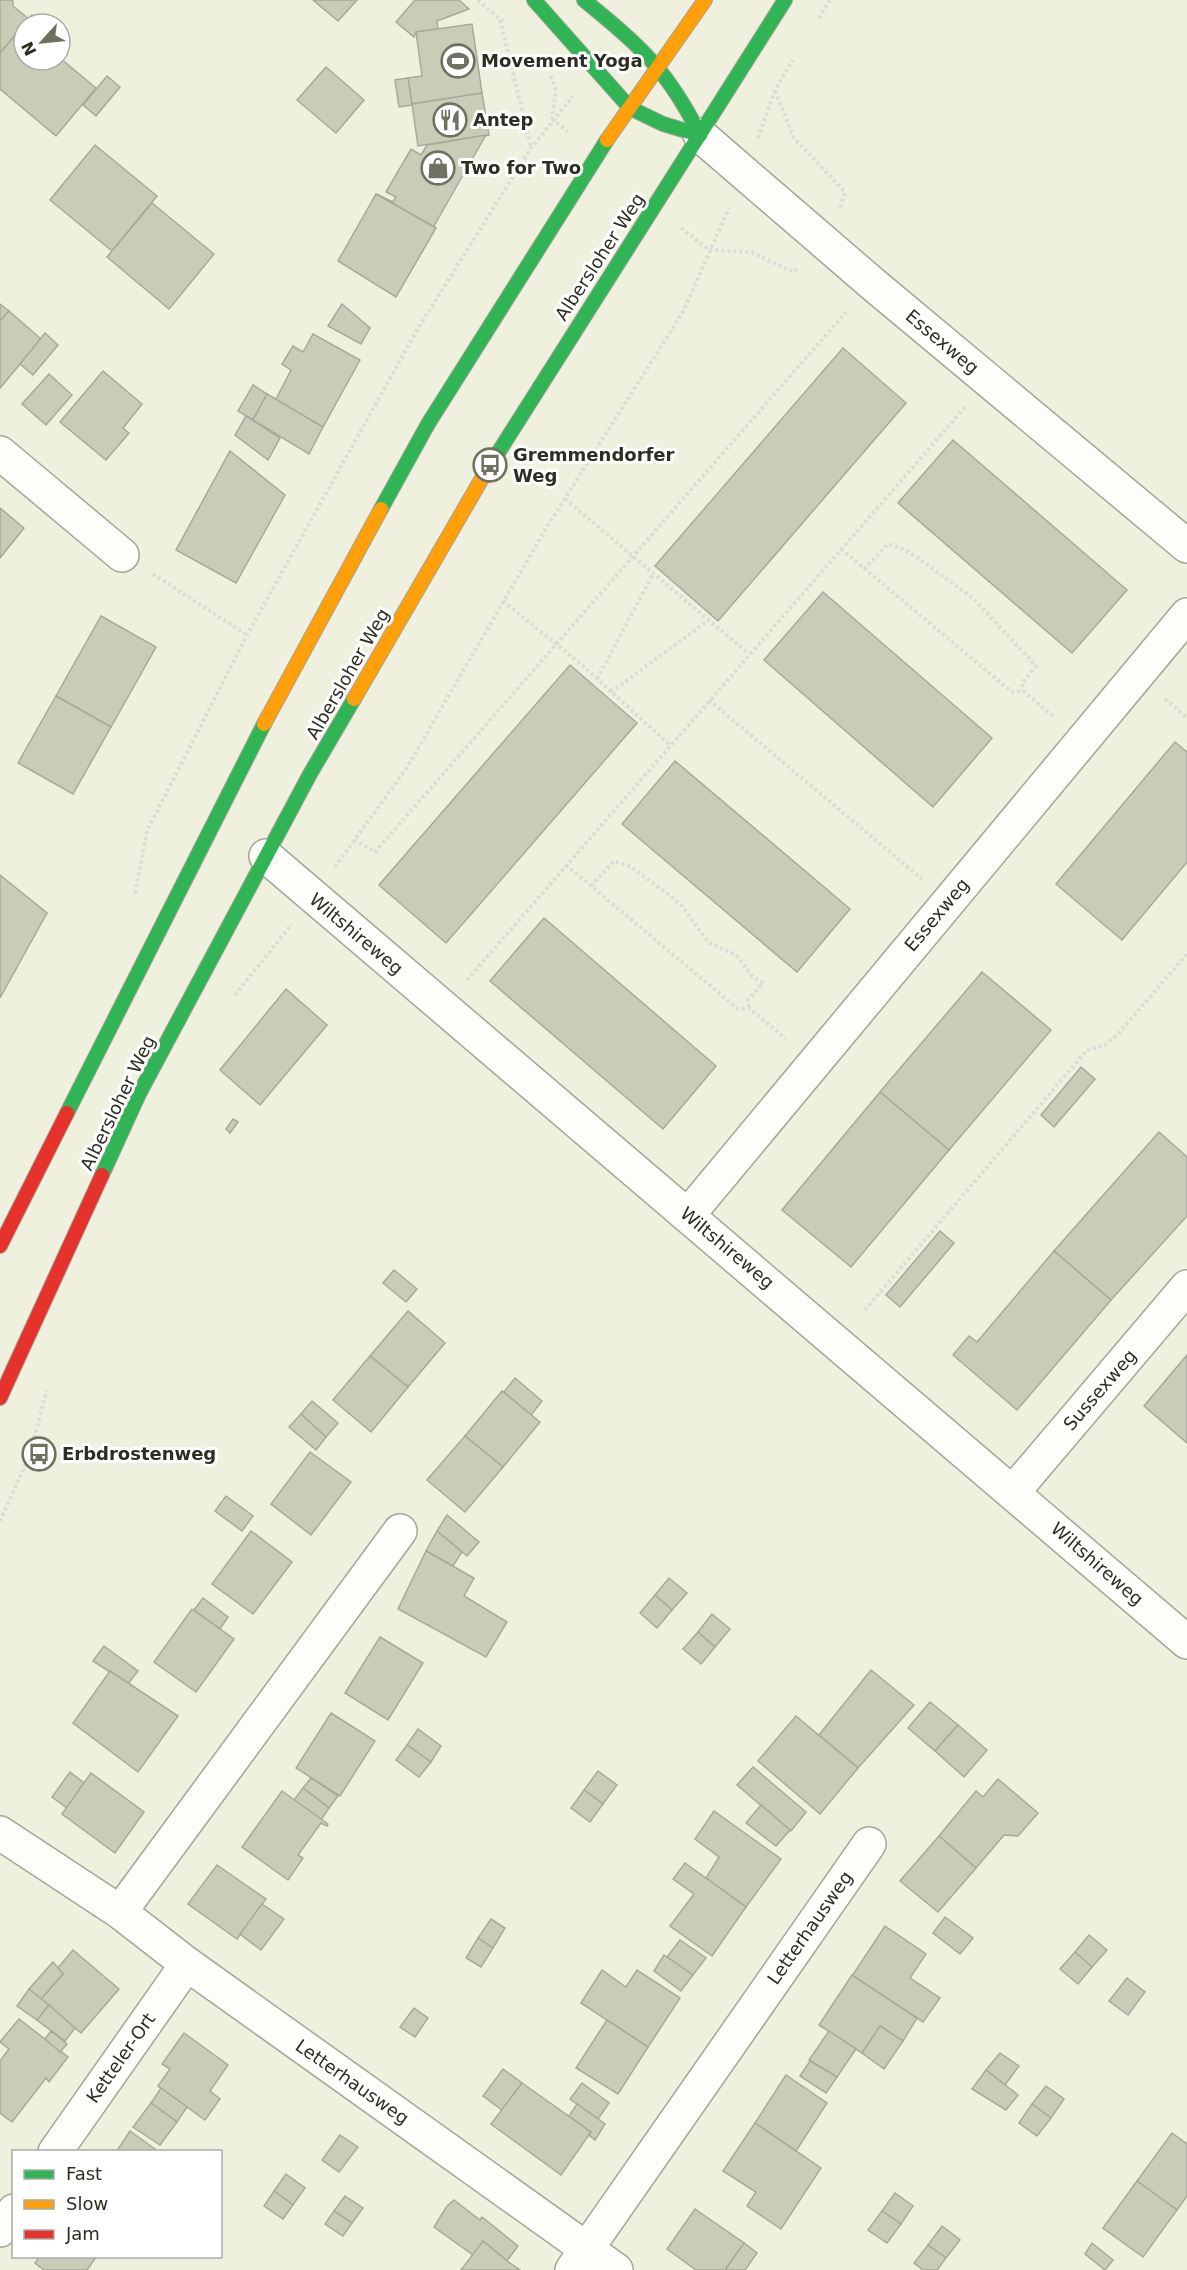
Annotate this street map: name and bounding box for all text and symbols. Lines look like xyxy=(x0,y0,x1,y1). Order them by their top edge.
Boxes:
north arrow xyxy=(12,12,72,72)
text: N xyxy=(18,38,41,59)
sports icon: Movement Yoga xyxy=(440,43,476,79)
place label: Movement Yoga xyxy=(481,50,643,71)
restaurant icon: Antep xyxy=(432,102,468,138)
place label: Antep xyxy=(473,109,534,130)
shop icon: Two for Two xyxy=(420,150,456,186)
place label: Two for Two xyxy=(461,157,581,178)
street label: Albersloher Weg xyxy=(551,189,649,324)
street label: Essexweg xyxy=(902,305,983,378)
place label: Gremmendorfer Weg xyxy=(513,444,675,486)
bus stop icon: Gremmendorfer Weg xyxy=(472,447,508,483)
street label: Albersloher Weg xyxy=(302,605,394,743)
street label: Essexweg xyxy=(900,874,973,955)
street label: Wiltshireweg xyxy=(305,888,407,979)
street label: Albersloher Weg xyxy=(76,1032,159,1174)
street label: Wiltshireweg xyxy=(676,1202,778,1293)
street label: Sussexweg xyxy=(1059,1345,1140,1434)
bus stop icon: Erbdrostenweg xyxy=(21,1436,57,1472)
place label: Erbdrostenweg xyxy=(62,1443,216,1464)
street label: Wiltshireweg xyxy=(1047,1518,1148,1609)
street label: Letterhausweg xyxy=(763,1867,856,1988)
street label: Ketteler-Ort xyxy=(82,2009,159,2107)
street label: Letterhausweg xyxy=(292,2035,413,2128)
legend xyxy=(12,2150,222,2258)
text: Fast xyxy=(66,2163,102,2184)
text: Slow xyxy=(66,2193,108,2214)
text: Jam xyxy=(65,2223,100,2244)

